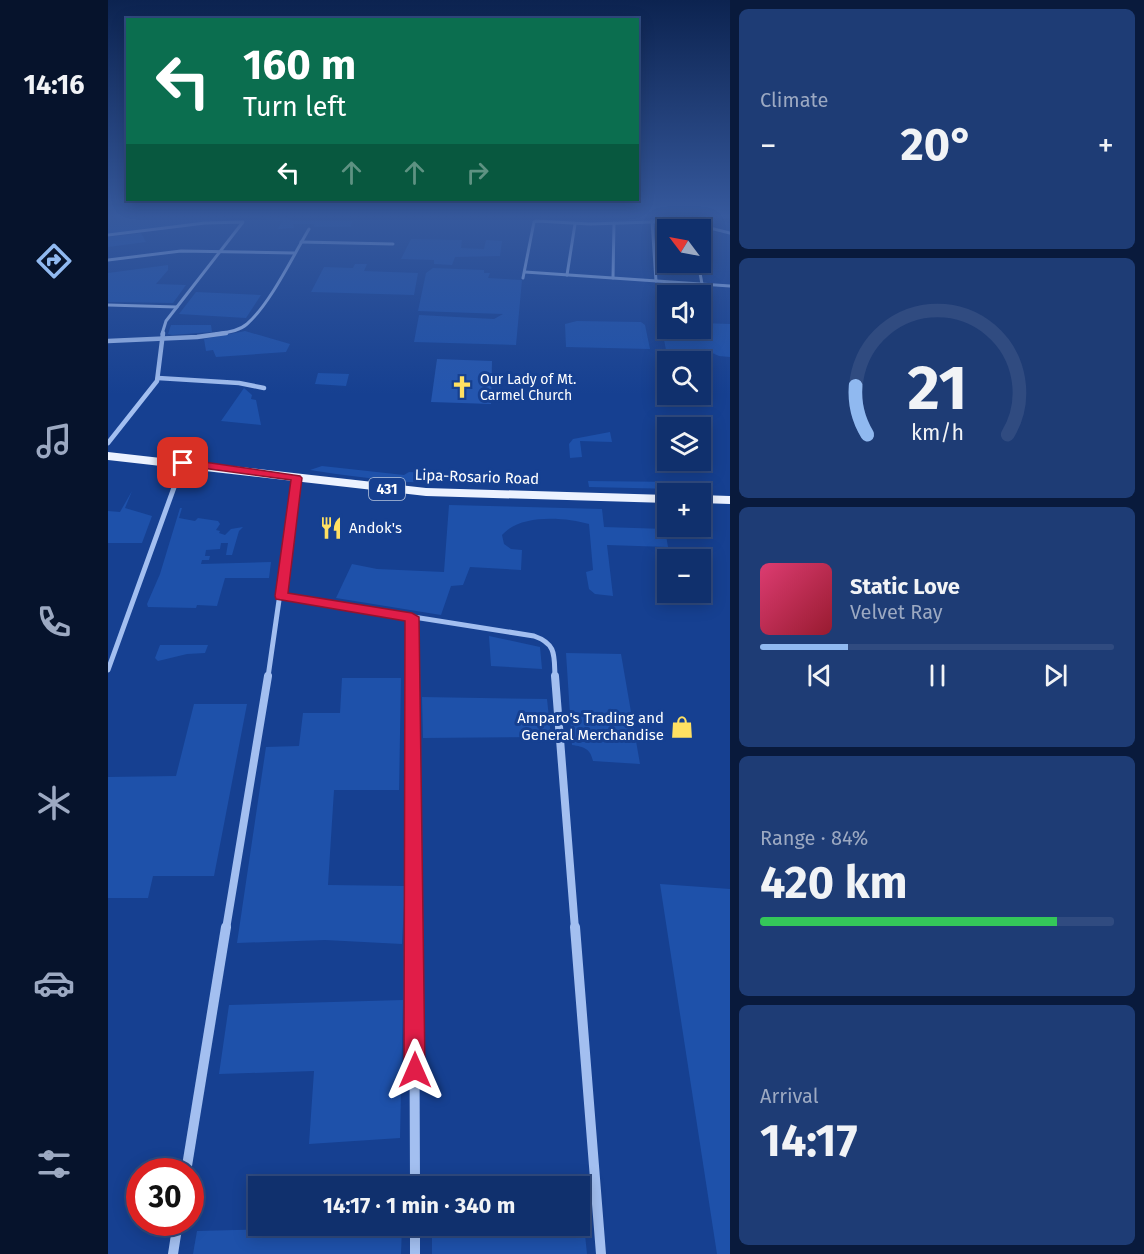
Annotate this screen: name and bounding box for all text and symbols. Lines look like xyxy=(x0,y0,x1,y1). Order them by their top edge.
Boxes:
text: 160 m xyxy=(243,40,356,90)
icon: left xyxy=(144,42,222,120)
text: 14:16 xyxy=(23,69,85,101)
text: Climate xyxy=(760,88,828,112)
text: Turn left xyxy=(243,91,346,123)
text: 20° xyxy=(900,118,974,172)
text: − xyxy=(760,126,777,166)
text: + xyxy=(1098,126,1114,166)
icon: left xyxy=(272,156,305,189)
icon: ahead xyxy=(335,156,368,189)
icon: ahead xyxy=(398,156,431,189)
icon: right xyxy=(461,156,494,189)
north arrow xyxy=(657,219,711,273)
map controls xyxy=(657,219,711,603)
icon: directions xyxy=(33,240,75,282)
button: sound xyxy=(657,285,711,339)
button: search xyxy=(657,351,711,405)
text: 21 xyxy=(907,351,967,426)
place label: Our Lady of Mt. Carmel Church xyxy=(480,371,576,404)
church icon: Our Lady of Mt. Carmel Church xyxy=(449,374,475,400)
button: layers xyxy=(657,417,711,471)
icon: music xyxy=(33,420,75,462)
text: km/h xyxy=(910,420,964,446)
pin xyxy=(157,437,208,488)
icon: arrive xyxy=(166,446,199,479)
street label: Lipa-Rosario Road xyxy=(414,466,540,488)
road number: 431 xyxy=(369,478,405,500)
button: + xyxy=(657,483,711,537)
restaurant icon: Andok's xyxy=(318,515,344,541)
place label: Andok's xyxy=(349,519,402,537)
button: − xyxy=(657,549,711,603)
text: Static Love xyxy=(850,573,960,600)
text: Velvet Ray xyxy=(850,600,943,624)
icon: phone xyxy=(33,601,75,643)
icon: previous xyxy=(803,659,836,692)
icon: pause xyxy=(921,659,954,692)
icon: next xyxy=(1039,659,1072,692)
place label: Amparo's Trading and General Merchandise xyxy=(517,709,664,744)
shop icon: Amparo's Trading and General Merchandise xyxy=(669,714,695,740)
icon: climate xyxy=(33,782,75,824)
text: Range · 84% xyxy=(760,826,868,850)
text: 420 km xyxy=(760,856,908,910)
icon: car xyxy=(33,962,75,1004)
position arrow xyxy=(383,1038,447,1102)
text: Arrival xyxy=(760,1084,819,1108)
text: 14:17 xyxy=(760,1114,858,1168)
icon: filters xyxy=(33,1143,75,1185)
speed limit sign: 30 xyxy=(126,1158,204,1236)
text: 14:17 · 1 min · 340 m xyxy=(323,1192,515,1219)

